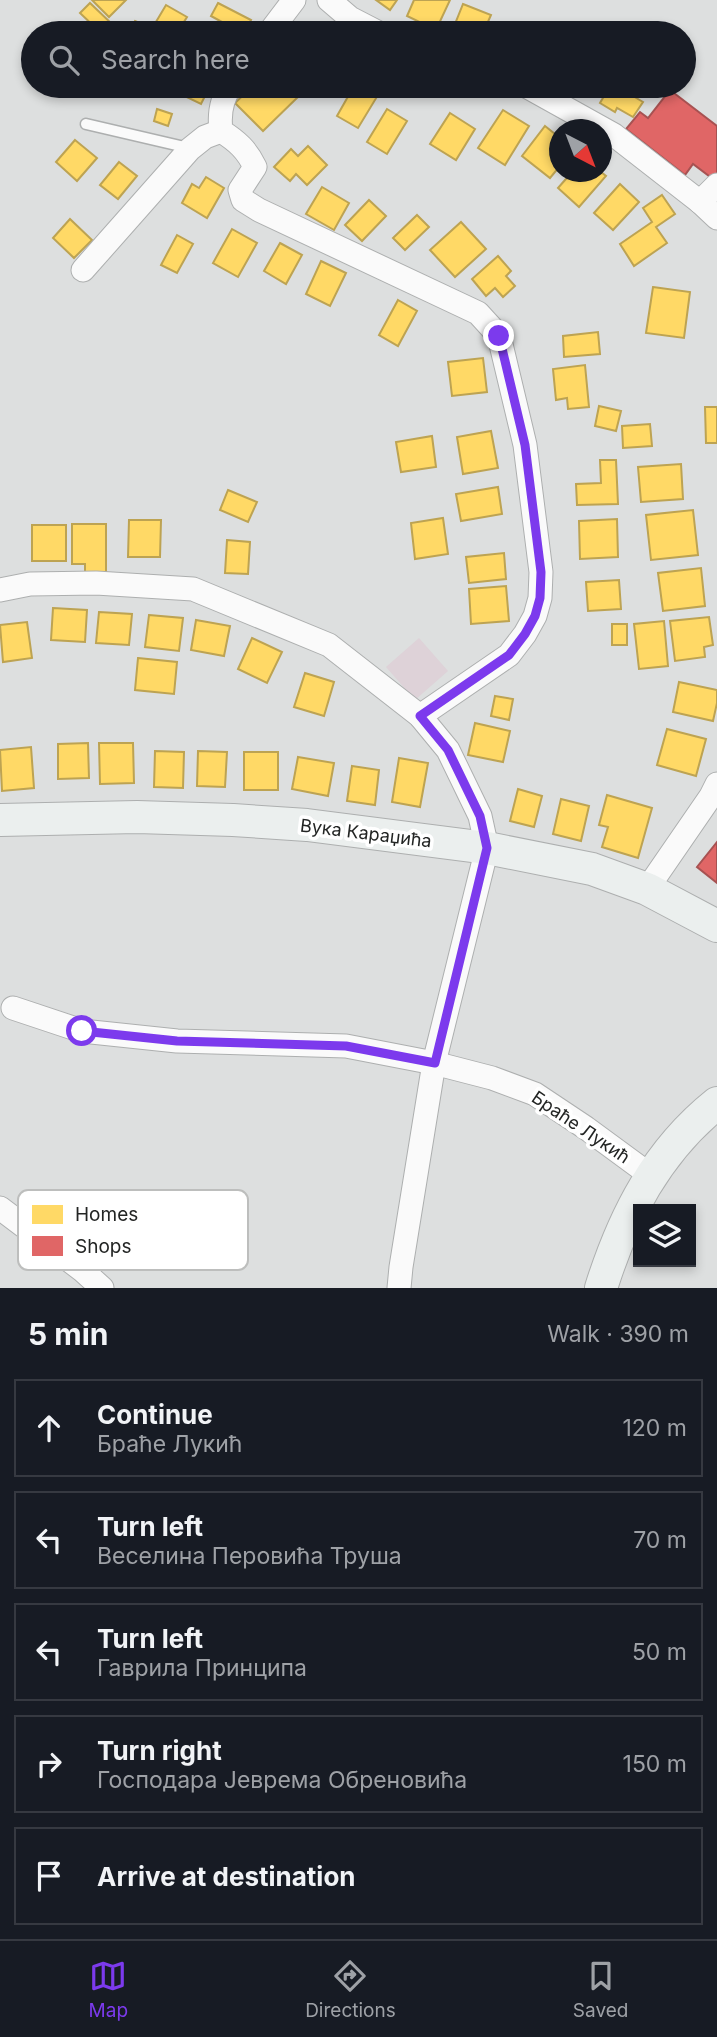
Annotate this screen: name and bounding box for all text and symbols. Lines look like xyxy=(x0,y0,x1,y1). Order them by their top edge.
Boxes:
search box xyxy=(21,21,696,98)
icon: search xyxy=(45,41,83,79)
text: Search here xyxy=(101,44,250,75)
north arrow xyxy=(549,119,612,182)
route end xyxy=(483,320,514,351)
street label: Вука Караџића xyxy=(299,815,433,851)
route start xyxy=(66,1015,97,1046)
street label: Браће Лукић xyxy=(528,1086,634,1168)
legend xyxy=(18,1190,248,1270)
text: Homes xyxy=(75,1203,138,1226)
map controls xyxy=(633,1204,696,1267)
button: layers xyxy=(633,1204,696,1267)
text: Shops xyxy=(75,1235,131,1258)
text: 5 min xyxy=(28,1316,108,1352)
text: Walk · 390 m xyxy=(547,1320,689,1348)
text: Continue xyxy=(97,1399,213,1430)
icon: ahead xyxy=(30,1409,68,1447)
text: 120 m xyxy=(622,1414,687,1442)
text: Браће Лукић xyxy=(97,1430,242,1458)
text: Turn left xyxy=(97,1511,203,1542)
icon: left xyxy=(30,1521,68,1559)
text: 70 m xyxy=(633,1526,687,1554)
text: Веселина Перовића Труша xyxy=(97,1542,402,1570)
text: Turn left xyxy=(97,1623,203,1654)
icon: left xyxy=(30,1633,68,1671)
text: 50 m xyxy=(632,1638,687,1666)
text: Гаврила Принципа xyxy=(97,1654,307,1682)
text: Turn right xyxy=(97,1735,222,1766)
icon: right xyxy=(30,1745,68,1783)
text: 150 m xyxy=(623,1750,687,1778)
text: Господара Јеврема Обреновића xyxy=(97,1766,467,1794)
icon: arrive xyxy=(30,1857,68,1895)
text: Arrive at destination xyxy=(97,1861,356,1892)
tab: Map xyxy=(89,1957,128,2022)
tab: Directions xyxy=(305,1957,396,2022)
tab: Saved xyxy=(573,1957,628,2022)

